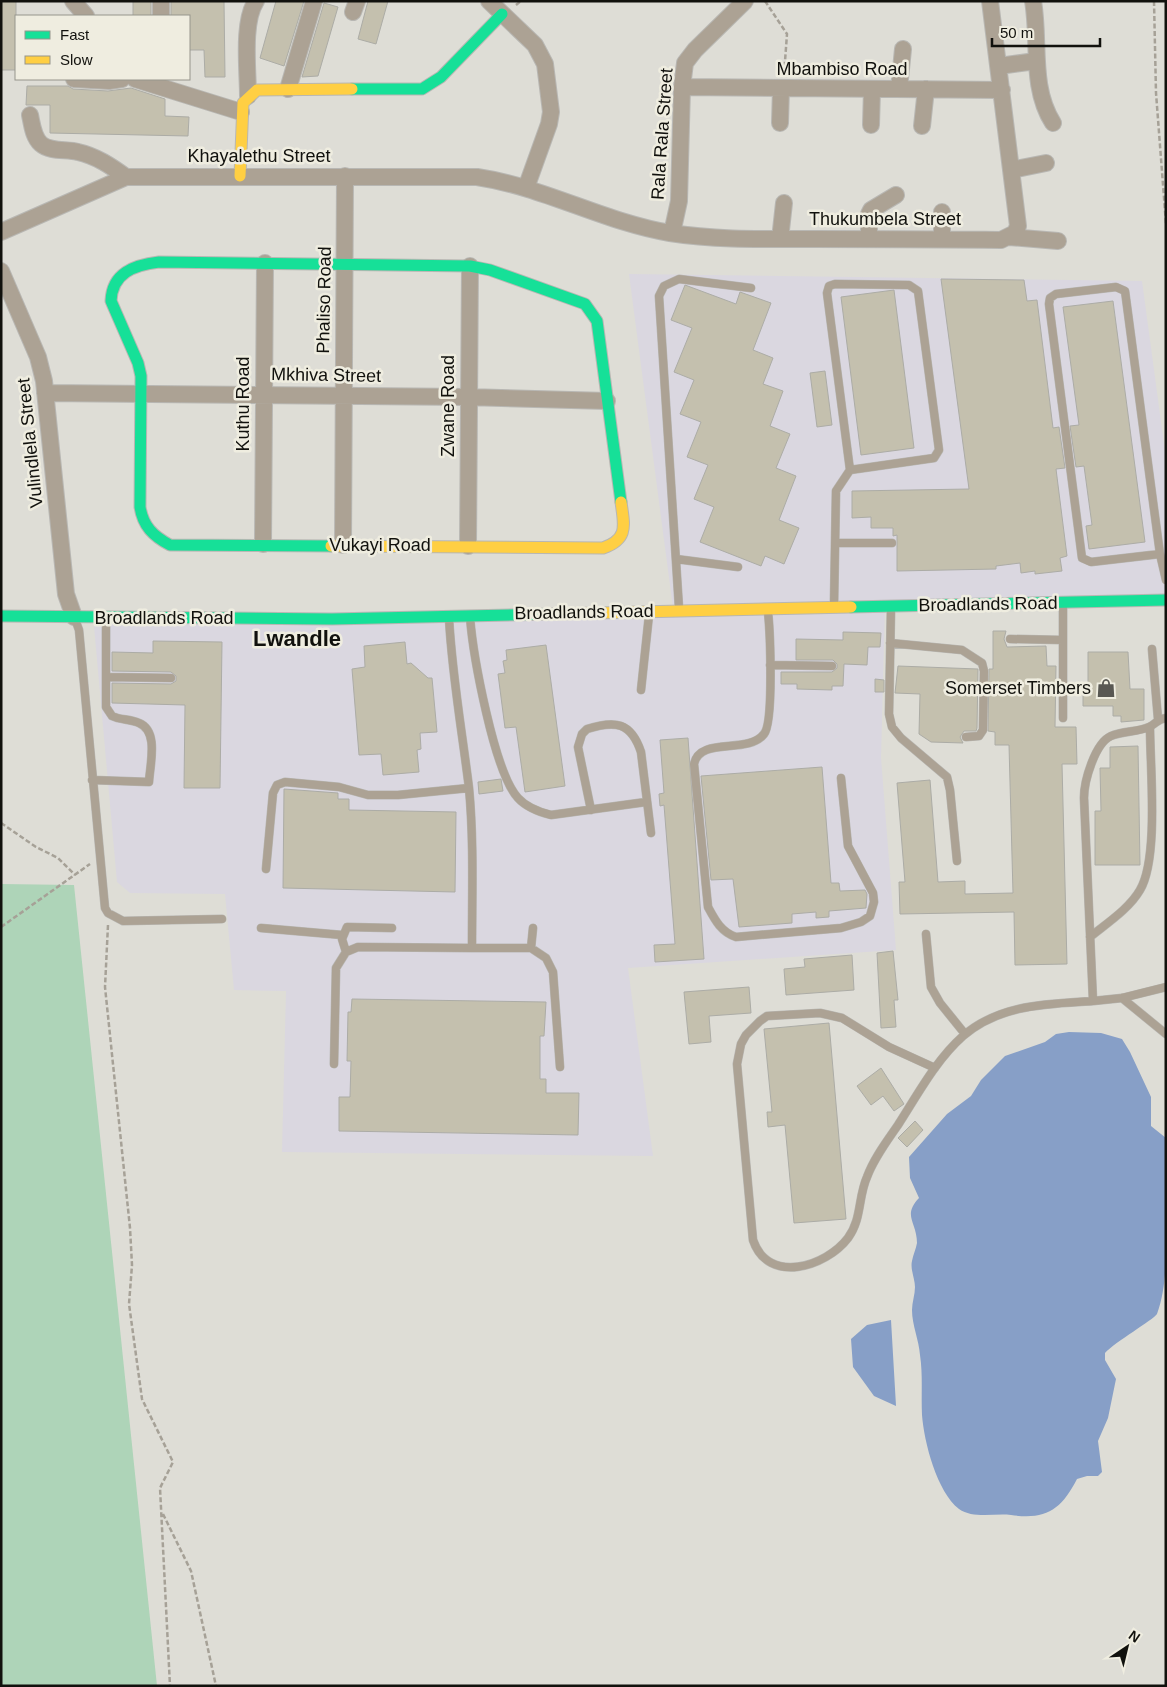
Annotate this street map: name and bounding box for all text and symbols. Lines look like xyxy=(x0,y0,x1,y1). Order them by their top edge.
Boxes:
legend xyxy=(15,15,190,80)
scale bar xyxy=(992,15,1100,47)
text: 50 m xyxy=(1000,24,1033,41)
text: Fast xyxy=(60,26,90,43)
text: Slow xyxy=(60,51,93,68)
street label: Mbambiso Road xyxy=(776,59,908,79)
street label: Rala Rala Street xyxy=(647,67,677,201)
street label: Khayalethu Street xyxy=(187,146,331,166)
street label: Thukumbela Street xyxy=(809,209,961,229)
street label: Phaliso Road xyxy=(313,246,335,354)
street label: Zwane Road xyxy=(438,355,458,457)
street label: Kuthu Road xyxy=(233,356,253,452)
street label: Mkhiva Street xyxy=(271,364,381,386)
street label: Vulindlela Street xyxy=(13,377,47,509)
street label: Vukayi Road xyxy=(329,535,431,555)
street label: Broadlands Road xyxy=(918,593,1058,615)
street label: Broadlands Road xyxy=(514,601,654,623)
street label: Broadlands Road xyxy=(94,608,234,628)
district label: Lwandle xyxy=(253,626,341,651)
shop icon: Somerset Timbers xyxy=(1095,677,1117,699)
place label: Somerset Timbers xyxy=(945,678,1091,698)
north arrow xyxy=(1102,1622,1152,1672)
text: N xyxy=(1126,1627,1143,1646)

